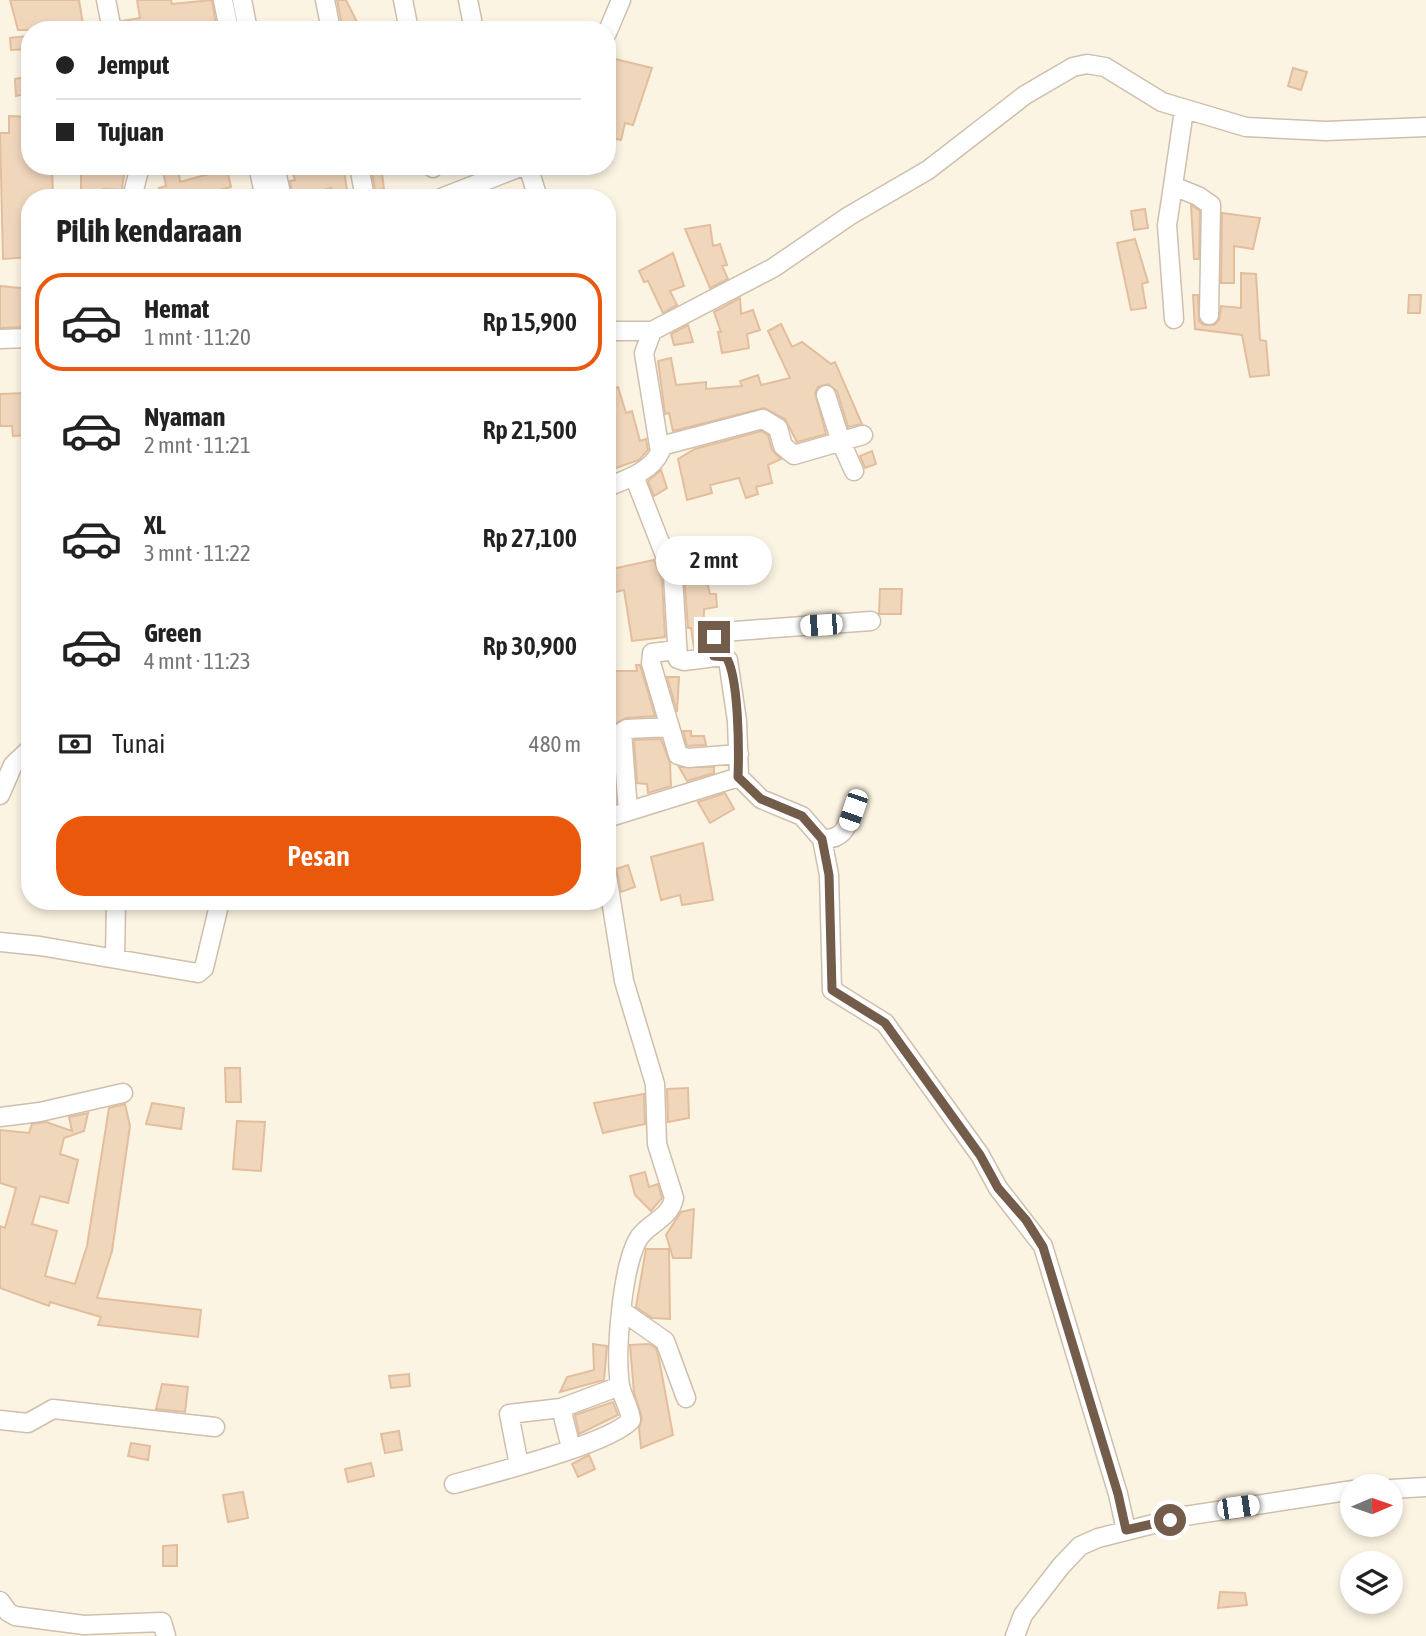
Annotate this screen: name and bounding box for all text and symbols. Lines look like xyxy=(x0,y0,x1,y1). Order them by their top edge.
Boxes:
text: Jemput xyxy=(98,50,169,80)
text: Tujuan xyxy=(98,117,164,147)
text: Pilih kendaraan xyxy=(56,212,242,249)
icon: car xyxy=(60,291,123,354)
text: Hemat xyxy=(144,294,209,324)
text: Rp 15,900 xyxy=(482,307,577,337)
text: 1 mnt · 11:20 xyxy=(144,324,251,350)
icon: car xyxy=(60,399,123,462)
text: Nyaman xyxy=(144,402,225,432)
text: Rp 21,500 xyxy=(482,415,577,445)
text: 2 mnt · 11:21 xyxy=(144,432,251,458)
icon: car xyxy=(60,507,123,570)
text: XL xyxy=(144,510,166,540)
text: Rp 27,100 xyxy=(482,523,577,553)
callout: 2 mnt xyxy=(656,536,772,584)
text: 3 mnt · 11:22 xyxy=(144,540,251,566)
text: 2 mnt xyxy=(690,547,738,573)
car xyxy=(800,613,843,637)
icon: car xyxy=(60,615,123,678)
text: Green xyxy=(144,618,202,648)
route end xyxy=(698,621,730,653)
text: Rp 30,900 xyxy=(482,631,577,661)
text: 4 mnt · 11:23 xyxy=(144,648,251,674)
icon: cash xyxy=(56,725,94,763)
text: Tunai xyxy=(112,729,165,759)
text: 480 m xyxy=(529,731,581,757)
car xyxy=(837,787,870,833)
button: Pesan xyxy=(56,816,581,896)
north arrow xyxy=(1340,1474,1404,1536)
map controls xyxy=(1340,1474,1403,1614)
car xyxy=(1216,1494,1261,1520)
route start xyxy=(1154,1504,1186,1536)
button: layers xyxy=(1340,1551,1403,1614)

